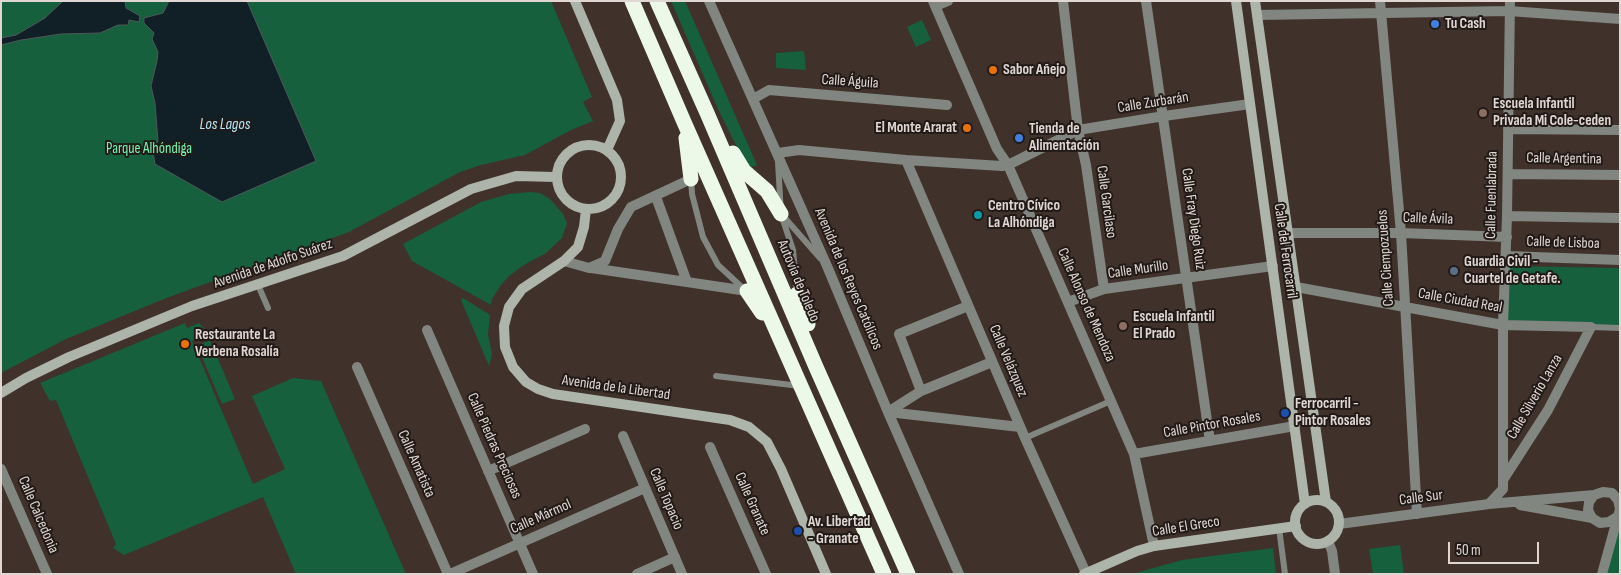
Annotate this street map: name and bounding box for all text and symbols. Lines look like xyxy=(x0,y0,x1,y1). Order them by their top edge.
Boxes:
place label: Tu Cash xyxy=(1445,15,1486,33)
marker: Tu Cash xyxy=(1429,18,1441,30)
place label: Sabor Añejo xyxy=(1003,61,1066,79)
marker: Sabor Añejo xyxy=(987,64,999,76)
street label: Calle Águila xyxy=(821,71,879,93)
street label: Calle Zurbarán xyxy=(1116,89,1190,117)
place label: Escuela Infantil Privada Mi Cole-ceden xyxy=(1493,95,1611,130)
marker: Escuela Infantil Privada Mi Cole-ceden xyxy=(1477,107,1489,119)
water label: Los Lagos xyxy=(200,115,250,135)
place label: El Monte Ararat xyxy=(875,119,957,137)
place label: Tienda de Alimentación xyxy=(1029,120,1099,155)
marker: El Monte Ararat xyxy=(961,122,973,134)
marker: Tienda de Alimentación xyxy=(1013,132,1025,144)
park label: Parque Alhóndiga xyxy=(106,140,192,158)
street label: Calle Argentina xyxy=(1526,149,1602,169)
street label: Calle Fuenlabrada xyxy=(1482,151,1502,239)
street label: Calle Garcilaso xyxy=(1092,165,1120,239)
street label: Calle Fray Diego Ruiz xyxy=(1177,167,1209,271)
place label: Centro Cívico La Alhóndiga xyxy=(988,197,1060,232)
street label: Calle del Ferrocarril xyxy=(1269,202,1301,300)
street label: Avenida de los Reyes Católicos xyxy=(810,205,886,353)
marker: Centro Cívico La Alhóndiga xyxy=(972,209,984,221)
street label: Calle Ciempozuelos xyxy=(1374,209,1398,307)
street label: Calle Ávila xyxy=(1403,209,1453,229)
street label: Calle de Lisboa xyxy=(1526,233,1600,253)
street label: Avenida de Adolfo Suárez xyxy=(211,235,335,293)
street label: Autovía de Toledo xyxy=(773,237,823,325)
street label: Calle Alonso de Mendoza xyxy=(1053,245,1119,365)
place label: Guardia Civil - Cuartel de Getafe. xyxy=(1464,253,1561,288)
street label: Calle Murillo xyxy=(1107,257,1169,283)
marker: Guardia Civil - Cuartel de Getafe. xyxy=(1448,265,1460,277)
street label: Calle Ciudad Real xyxy=(1417,285,1503,317)
place label: Escuela Infantil El Prado xyxy=(1133,308,1215,343)
marker: Escuela Infantil El Prado xyxy=(1117,320,1129,332)
street label: Calle Velázquez xyxy=(985,322,1031,400)
place label: Restaurante La Verbena Rosalía xyxy=(195,326,279,361)
marker: Restaurante La Verbena Rosalía xyxy=(179,338,191,350)
street label: Calle Silverio Lanza xyxy=(1503,351,1567,443)
street label: Avenida de la Libertad xyxy=(561,372,671,404)
street label: Calle Piedras Preciosas xyxy=(463,390,525,502)
place label: Ferrocarril - Pintor Rosales xyxy=(1295,395,1371,430)
marker: Ferrocarril - Pintor Rosales xyxy=(1279,407,1291,419)
street label: Calle Pintor Rosales xyxy=(1162,408,1262,442)
street label: Calle Amatista xyxy=(393,427,439,501)
street label: Calle Topacio xyxy=(645,466,687,532)
street label: Calle Granate xyxy=(730,470,774,538)
street label: Calle Calcedonia xyxy=(14,474,62,556)
street label: Calle Sur xyxy=(1398,486,1444,510)
street label: Calle Mármol xyxy=(508,496,574,538)
place label: Av. Libertad - Granate xyxy=(808,513,870,548)
street label: Calle El Greco xyxy=(1151,513,1221,541)
marker: Av. Libertad - Granate xyxy=(792,525,804,537)
scale bar xyxy=(1451,532,1542,564)
text: 50 m xyxy=(1456,541,1481,560)

